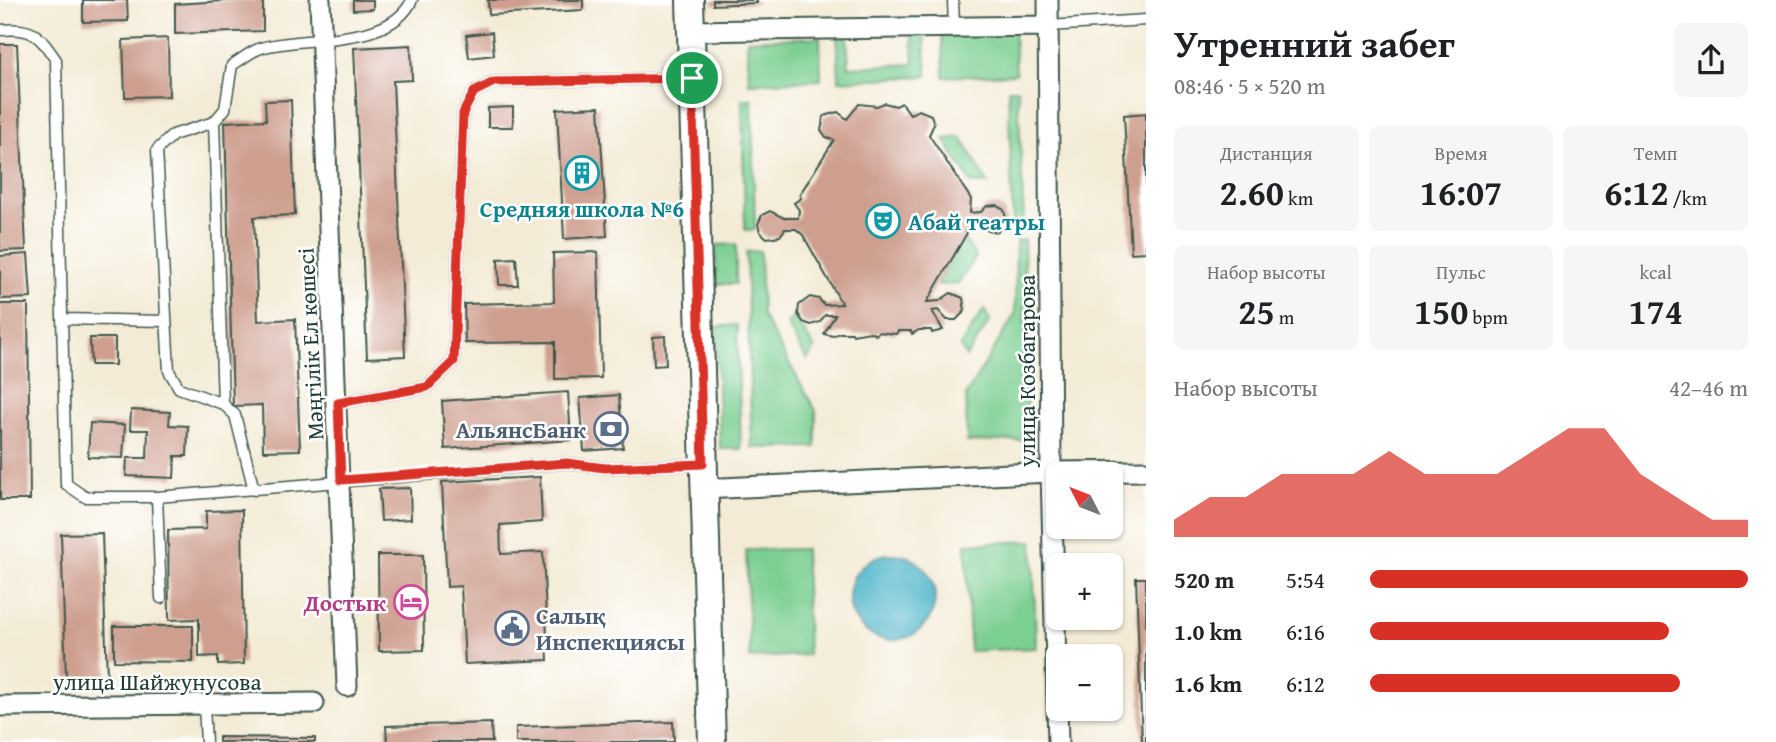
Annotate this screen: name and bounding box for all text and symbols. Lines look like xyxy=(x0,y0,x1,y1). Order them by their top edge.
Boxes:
text: Утренний забег xyxy=(1174,15,1455,71)
button: share xyxy=(1674,23,1748,97)
pin xyxy=(662,48,722,108)
icon: arrive xyxy=(673,59,711,97)
text: 08:46 · 5 × 520 m xyxy=(1174,69,1326,102)
text: Дистанция xyxy=(1220,139,1313,167)
text: Время xyxy=(1434,139,1488,167)
text: Темп xyxy=(1634,139,1678,167)
building icon: Средняя школа №6 xyxy=(563,154,601,192)
text: 2.60 xyxy=(1220,167,1284,218)
text: 16:07 xyxy=(1420,167,1502,218)
text: 6:12 xyxy=(1604,167,1669,218)
text: km xyxy=(1284,184,1313,212)
text: /km xyxy=(1669,184,1707,212)
place label: Средняя школа №6 xyxy=(480,192,684,225)
theatre icon: Абай театры xyxy=(864,202,902,240)
place label: Абай театры xyxy=(908,205,1045,238)
street label: Мәңгілік Ел көшесі xyxy=(288,247,332,441)
text: Набор высоты xyxy=(1207,258,1326,286)
text: Пульс xyxy=(1436,258,1486,286)
text: kcal xyxy=(1639,258,1672,286)
street label: улица Козбагарова xyxy=(1010,275,1043,468)
text: 25 xyxy=(1238,286,1275,337)
text: 150 xyxy=(1414,286,1468,337)
text: 174 xyxy=(1628,286,1683,337)
text: m xyxy=(1275,303,1294,331)
text: bpm xyxy=(1468,303,1508,331)
text: Набор высоты xyxy=(1174,371,1318,404)
text: 42–46 m xyxy=(1669,371,1748,404)
bank icon: АльянсБанк xyxy=(592,410,630,448)
place label: АльянсБанк xyxy=(456,413,587,446)
north arrow xyxy=(1046,462,1124,539)
map controls xyxy=(1046,462,1123,721)
button: + xyxy=(1046,553,1123,630)
text: 520 m xyxy=(1174,563,1235,596)
text: 5:54 xyxy=(1286,563,1325,596)
hotel icon: Достык xyxy=(392,583,430,621)
place label: Достык xyxy=(303,586,387,619)
place label: Салық Инспекциясы xyxy=(536,599,685,658)
public building icon: Салық Инспекциясы xyxy=(493,609,531,647)
text: 1.0 km xyxy=(1174,615,1242,648)
text: 6:16 xyxy=(1286,615,1325,648)
button: − xyxy=(1046,644,1123,721)
street label: улица Шайжунусова xyxy=(52,665,261,698)
text: 1.6 km xyxy=(1174,667,1242,700)
text: 6:12 xyxy=(1286,667,1325,700)

